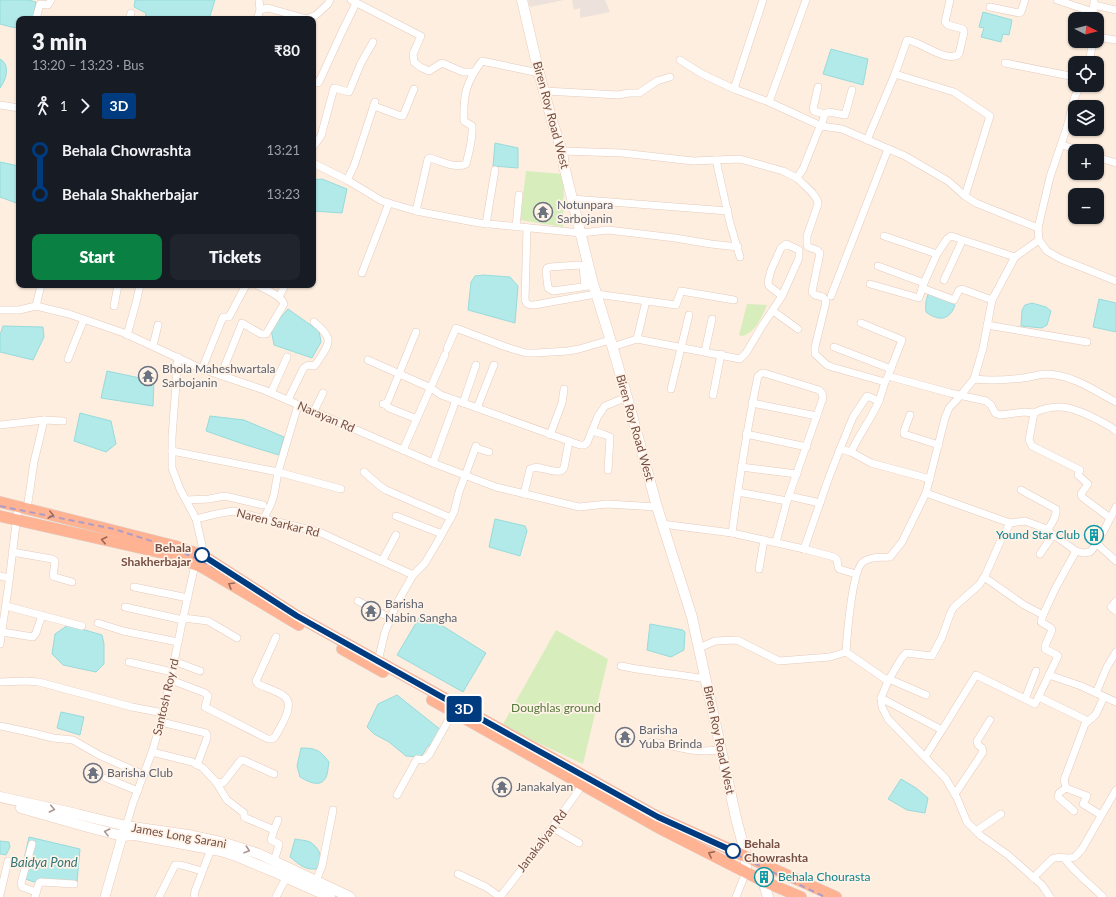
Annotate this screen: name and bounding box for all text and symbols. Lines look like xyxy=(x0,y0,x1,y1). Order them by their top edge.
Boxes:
north arrow xyxy=(1068,12,1104,48)
map controls xyxy=(1068,12,1104,224)
text: 3 min xyxy=(32,28,87,55)
text: ₹80 xyxy=(274,41,300,59)
button: locate xyxy=(1068,56,1104,92)
text: 13:20 – 13:23 · Bus xyxy=(32,57,144,73)
street label: Biren Roy Road West xyxy=(530,60,573,171)
icon: walk xyxy=(32,95,54,117)
icon: forward xyxy=(74,95,96,117)
text: 3D xyxy=(110,97,128,114)
text: 1 xyxy=(60,98,68,114)
button: layers xyxy=(1068,100,1104,136)
text: Behala Chowrashta xyxy=(62,141,191,159)
text: 13:21 xyxy=(267,142,300,158)
button: + xyxy=(1068,144,1104,180)
text: Behala Shakherbajar xyxy=(62,185,198,203)
text: 13:23 xyxy=(267,186,300,202)
button: − xyxy=(1068,188,1104,224)
place label: Notunpara Sarbojanin xyxy=(557,197,613,226)
temple icon: Notunpara Sarbojanin xyxy=(532,201,554,223)
button: Start xyxy=(32,234,162,280)
button: Tickets xyxy=(170,234,300,280)
place label: Bhola Maheshwartala Sarbojanin xyxy=(162,361,276,390)
temple icon: Bhola Maheshwartala Sarbojanin xyxy=(137,365,159,387)
street label: Biren Roy Road West xyxy=(613,373,658,484)
street label: Narayan Rd xyxy=(295,398,357,435)
street label: Naren Sarkar Rd xyxy=(235,505,321,540)
one-way arrow xyxy=(48,510,55,519)
building icon: Yound Star Club xyxy=(1083,524,1105,546)
place label: Yound Star Club xyxy=(996,527,1080,542)
one-way arrow xyxy=(101,536,107,544)
place label: Behala Shakherbajar xyxy=(121,540,192,569)
marker: Behala Shakherbajar xyxy=(194,547,210,563)
one-way arrow xyxy=(228,583,235,590)
place label: Barisha Nabin Sangha xyxy=(385,596,457,625)
temple icon: Barisha Nabin Sangha xyxy=(360,600,382,622)
street label: Santosh Roy rd xyxy=(149,657,182,737)
street label: Biren Roy Road West xyxy=(701,684,738,796)
line badge: 3D xyxy=(446,696,482,722)
text: 3D xyxy=(455,700,473,717)
park label: Doughlas ground xyxy=(511,700,601,715)
place label: Barisha Yuba Brinda xyxy=(639,722,702,751)
temple icon: Barisha Yuba Brinda xyxy=(614,726,636,748)
temple icon: Barisha Club xyxy=(82,762,104,784)
place label: Barisha Club xyxy=(107,765,173,780)
temple icon: Janakalyan xyxy=(491,776,513,798)
place label: Janakalyan xyxy=(516,779,573,794)
one-way arrow xyxy=(49,804,55,812)
street label: Janakalyan Rd xyxy=(513,807,570,875)
street label: James Long Sarani xyxy=(131,820,228,851)
one-way arrow xyxy=(104,828,111,837)
place label: Behala Chowrashta xyxy=(744,836,808,865)
marker: Behala Chowrashta xyxy=(725,843,741,859)
one-way arrow xyxy=(243,846,250,854)
one-way arrow xyxy=(708,851,715,859)
water label: Baidya Pond xyxy=(10,854,78,870)
building icon: Behala Chourasta xyxy=(753,866,775,888)
place label: Behala Chourasta xyxy=(778,869,870,884)

